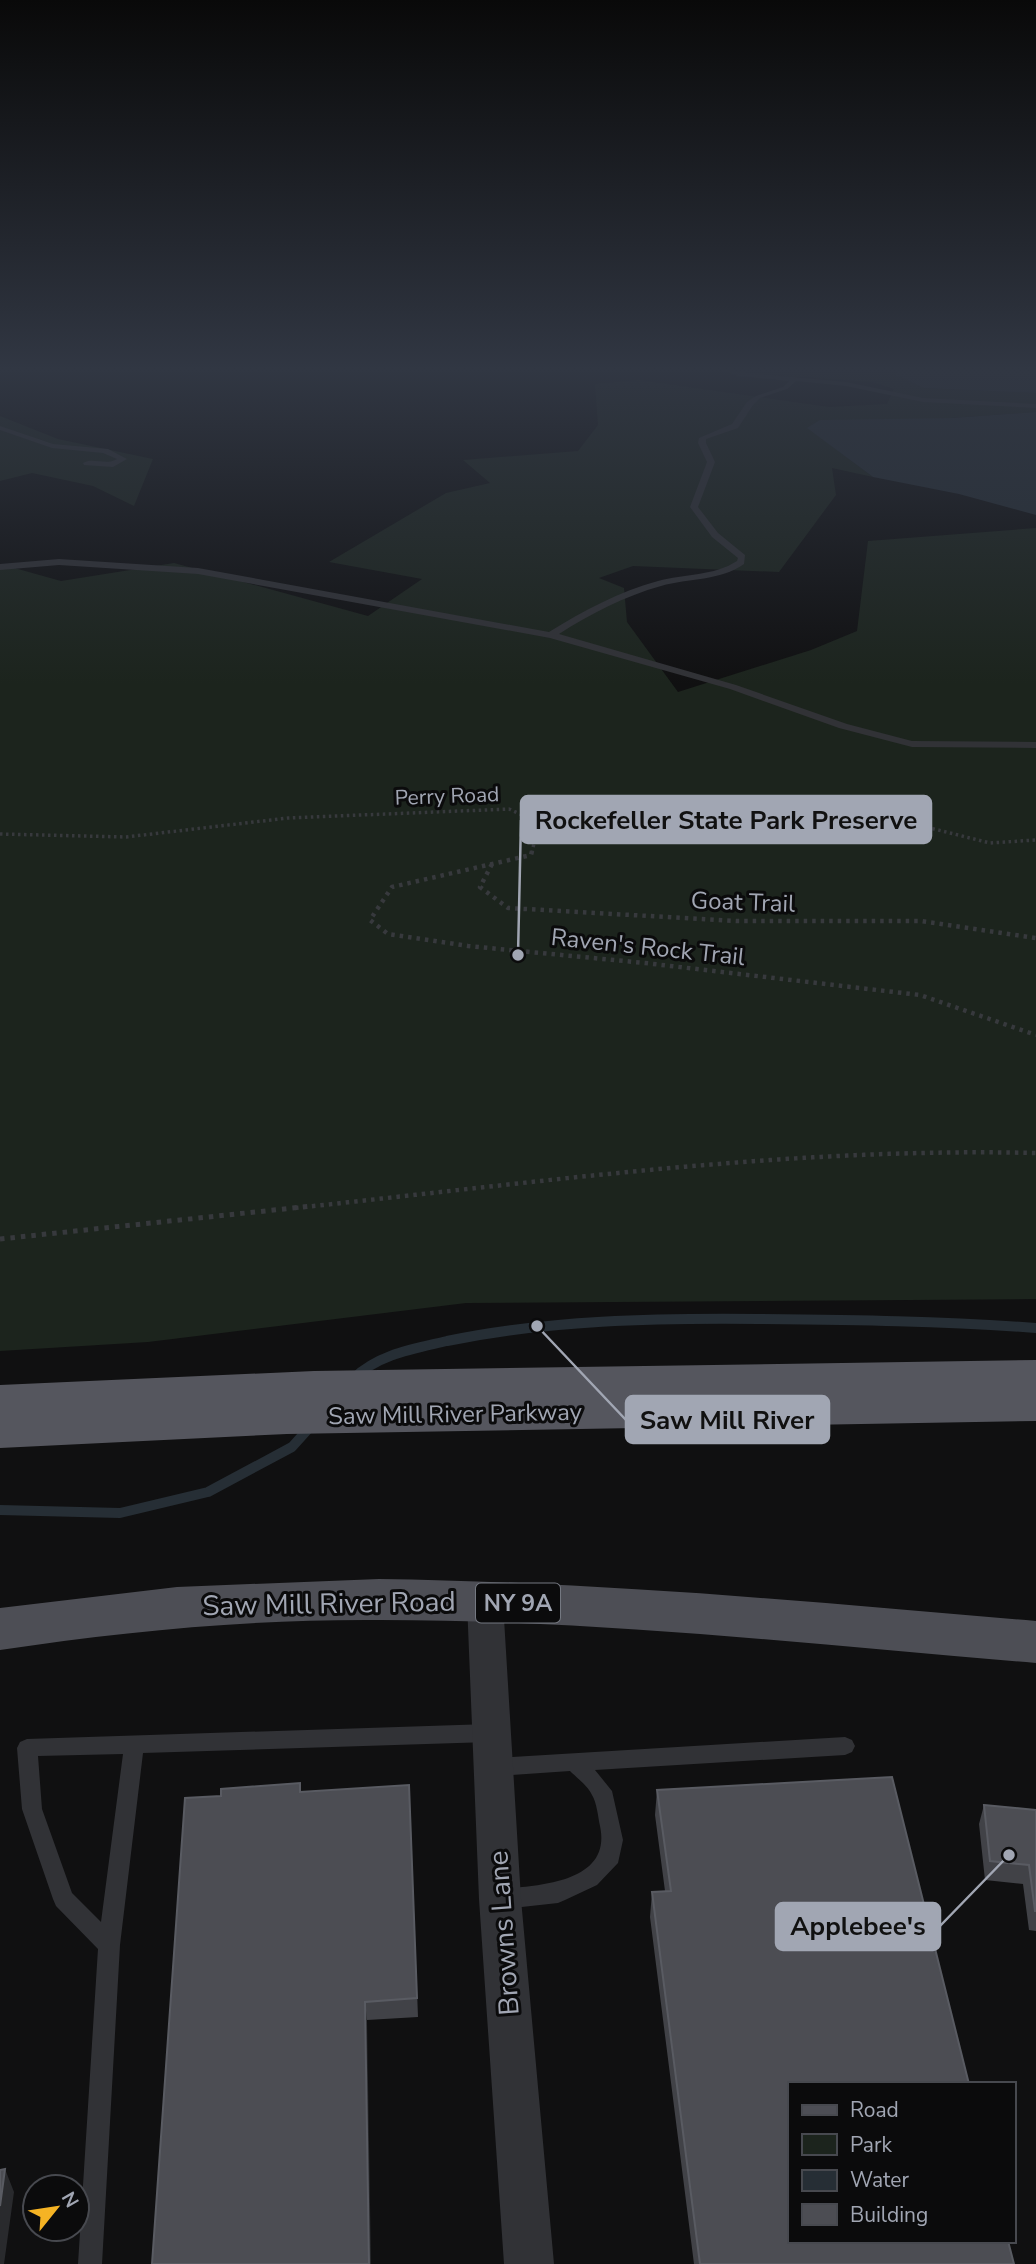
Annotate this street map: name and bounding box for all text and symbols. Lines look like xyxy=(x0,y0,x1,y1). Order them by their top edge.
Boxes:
street label: Perry Road xyxy=(394,780,500,812)
callout: Rockefeller State Park Preserve xyxy=(521,796,931,843)
text: Rockefeller State Park Preserve xyxy=(535,803,917,838)
street label: Goat Trail xyxy=(690,884,796,920)
street label: Raven's Rock Trail xyxy=(549,921,747,973)
street label: Saw Mill River Parkway xyxy=(328,1396,583,1432)
callout: Saw Mill River xyxy=(626,1396,829,1443)
text: Saw Mill River xyxy=(640,1403,815,1438)
street label: Saw Mill River Road xyxy=(202,1583,456,1625)
road number: NY 9A xyxy=(476,1584,560,1622)
street label: Browns Lane xyxy=(479,1849,529,2017)
callout: Applebee's xyxy=(776,1903,940,1950)
text: Applebee's xyxy=(790,1909,926,1944)
legend xyxy=(788,2082,1015,2243)
text: Road xyxy=(850,2096,899,2124)
text: Park xyxy=(850,2131,892,2159)
text: Water xyxy=(850,2166,909,2194)
north arrow xyxy=(21,2173,91,2243)
text: N xyxy=(55,2187,85,2213)
text: Building xyxy=(850,2201,928,2229)

